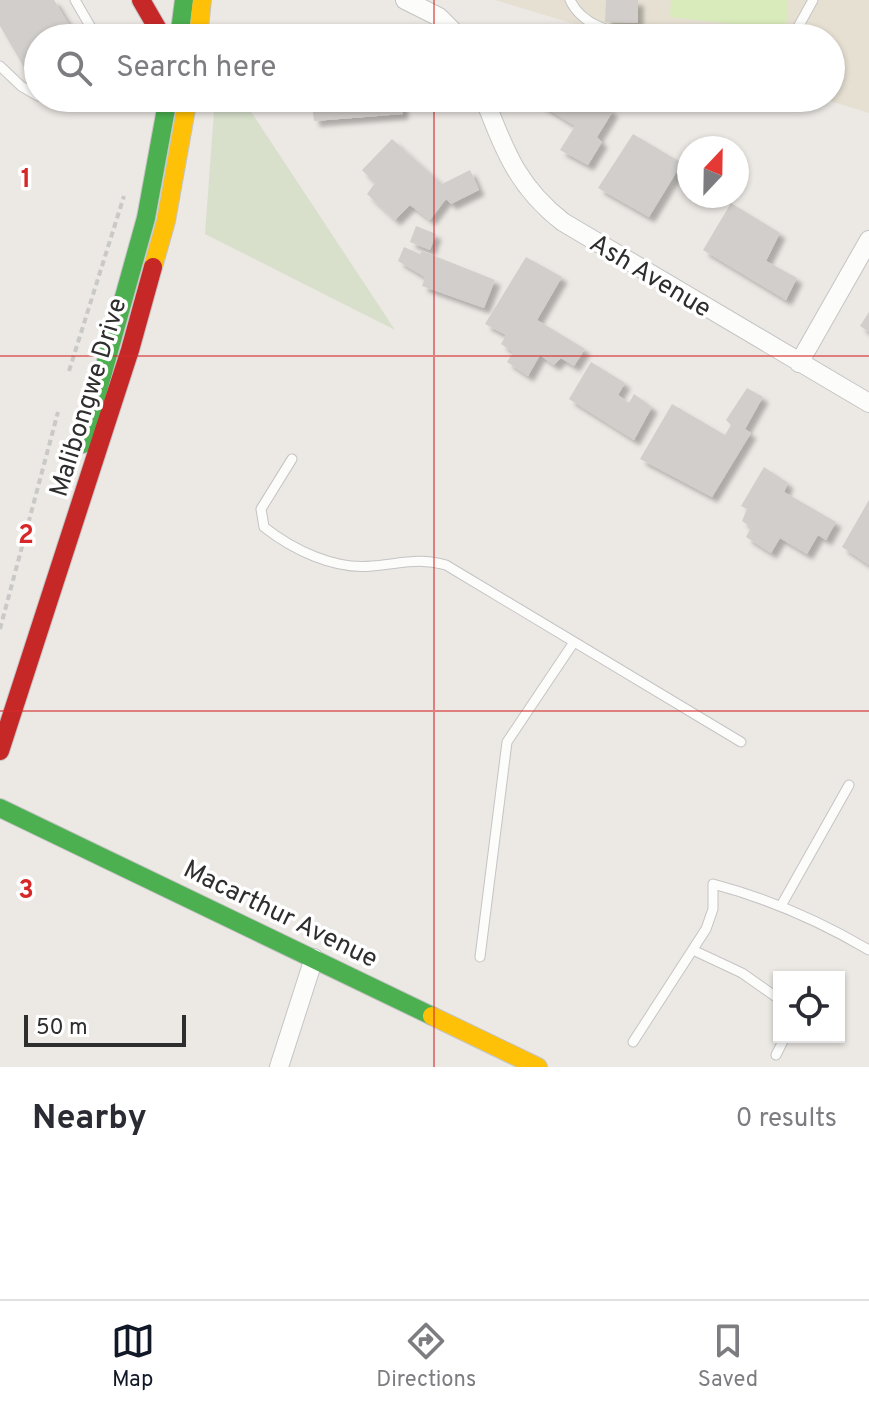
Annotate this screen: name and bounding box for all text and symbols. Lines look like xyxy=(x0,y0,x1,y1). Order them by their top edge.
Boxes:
search box xyxy=(24,24,845,112)
icon: search xyxy=(52,46,96,90)
text: Search here xyxy=(116,50,276,87)
north arrow xyxy=(677,136,749,208)
text: 1 xyxy=(21,164,31,197)
street label: Ash Avenue xyxy=(583,228,717,326)
street label: Malibongwe Drive xyxy=(43,294,135,501)
text: 2 xyxy=(18,520,34,553)
street label: Macarthur Avenue xyxy=(177,854,383,977)
text: 3 xyxy=(18,875,34,908)
map controls xyxy=(773,971,845,1043)
button: locate xyxy=(773,971,845,1043)
scale bar xyxy=(24,1011,186,1047)
text: 50 m xyxy=(36,1015,88,1042)
text: Nearby xyxy=(32,1098,147,1141)
text: 0 results xyxy=(736,1103,837,1136)
tab: Map xyxy=(111,1319,155,1394)
tab: Directions xyxy=(376,1319,476,1394)
tab: Saved xyxy=(698,1319,758,1394)

